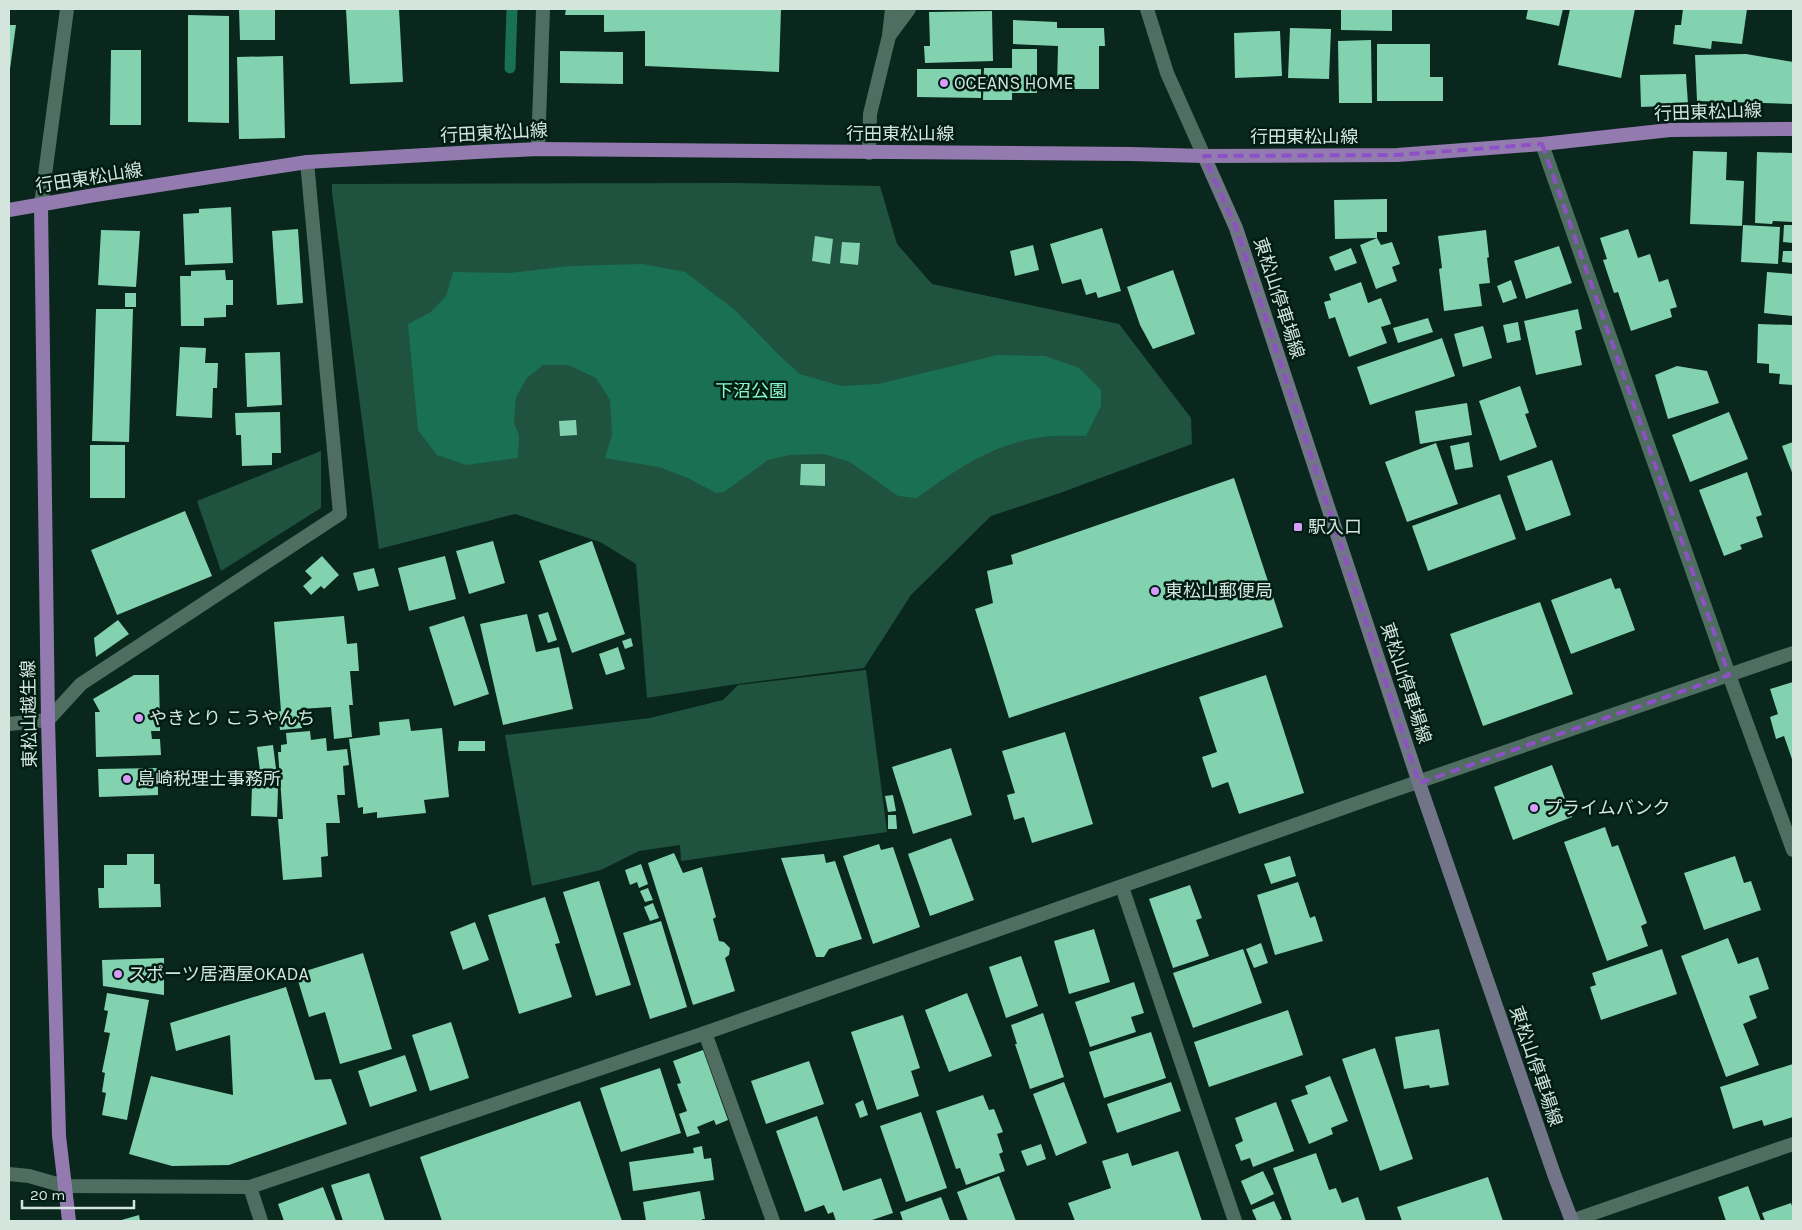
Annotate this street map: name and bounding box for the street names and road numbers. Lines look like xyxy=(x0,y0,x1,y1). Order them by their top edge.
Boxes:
street label: 行田東松山線 xyxy=(1654,99,1762,125)
street label: 行田東松山線 xyxy=(439,119,549,147)
street label: 行田東松山線 xyxy=(846,123,954,145)
street label: 行田東松山線 xyxy=(1250,126,1358,148)
street label: 行田東松山線 xyxy=(34,159,144,197)
street label: 東松山停車場線 xyxy=(1249,235,1309,361)
street label: 東松山停車場線 xyxy=(1376,620,1436,746)
street label: 東松山越生線 xyxy=(17,660,41,768)
street label: 東松山停車場線 xyxy=(1505,1003,1567,1129)

